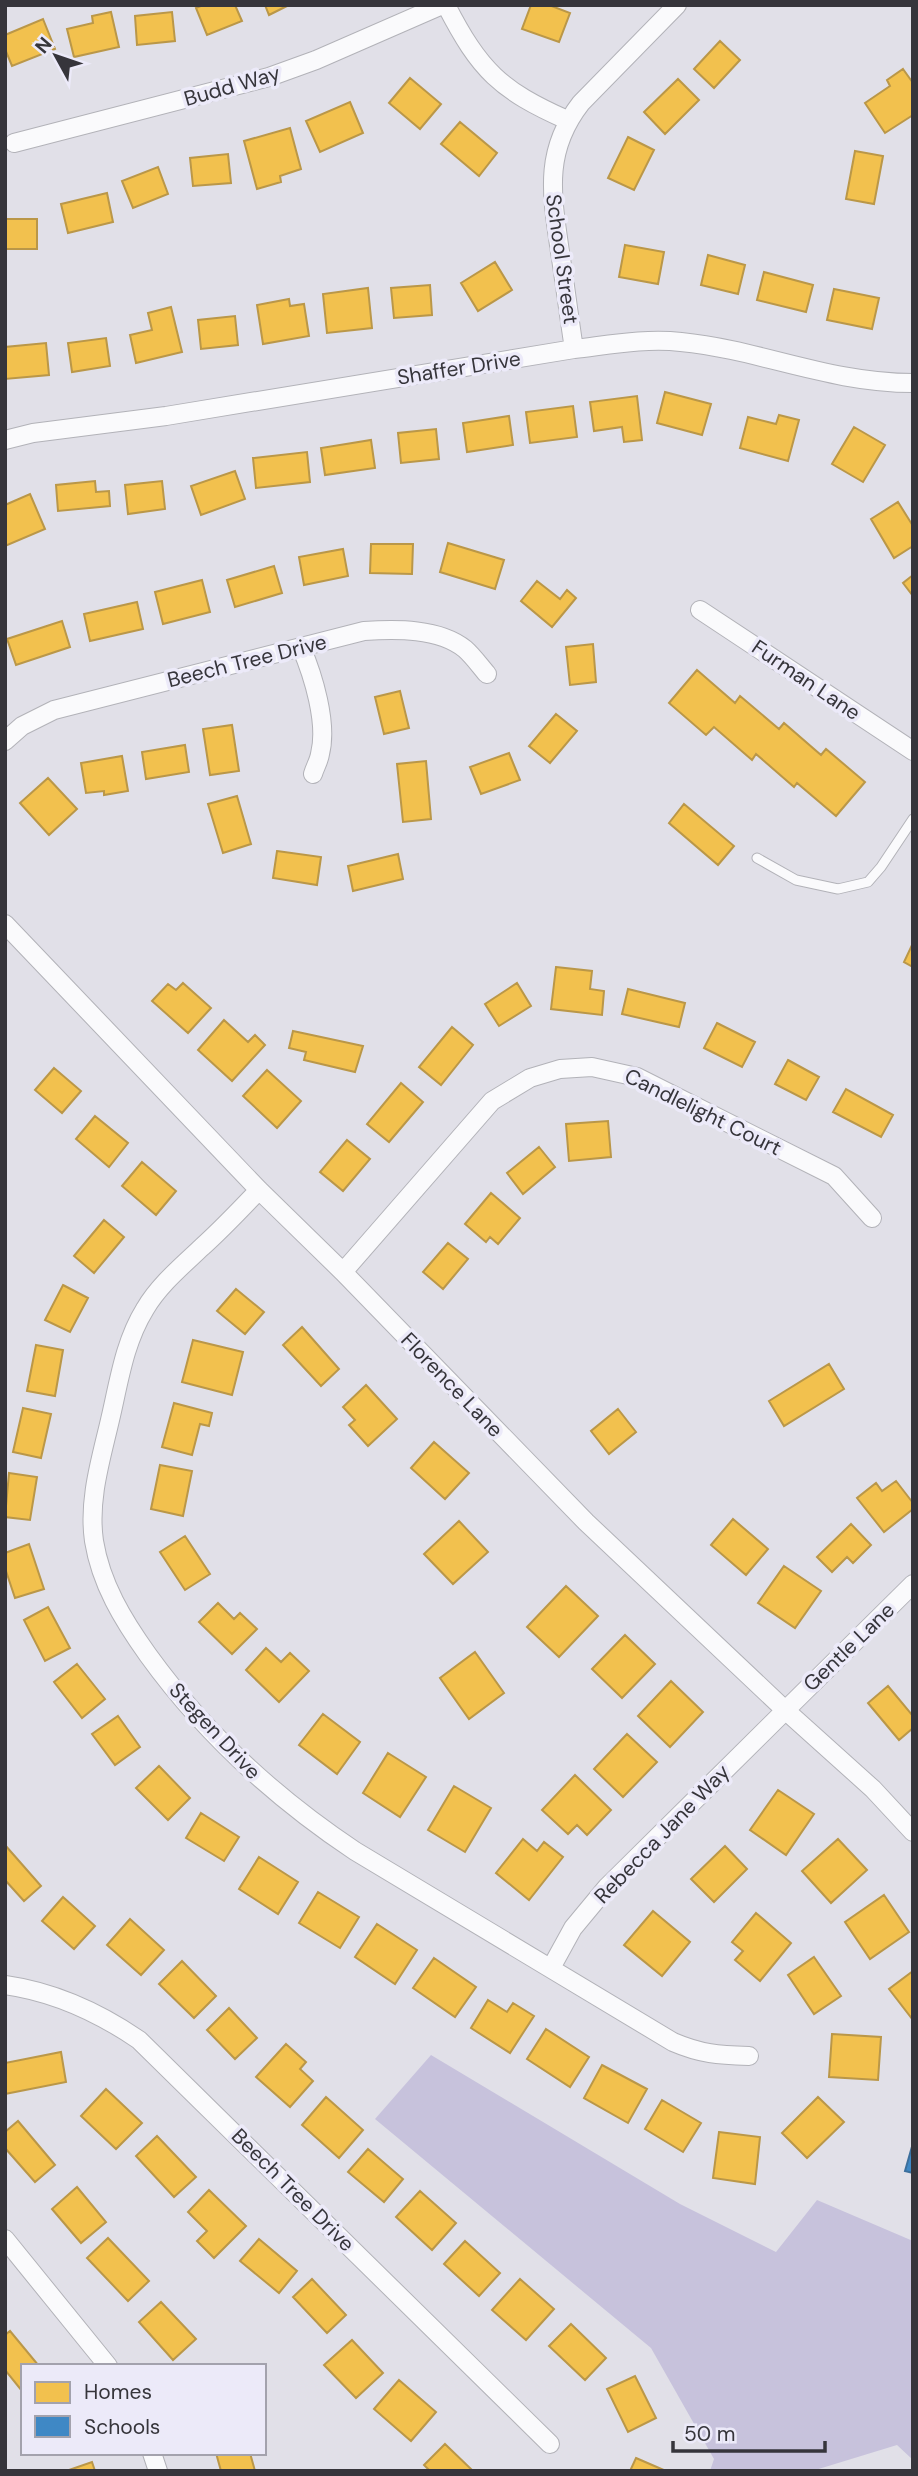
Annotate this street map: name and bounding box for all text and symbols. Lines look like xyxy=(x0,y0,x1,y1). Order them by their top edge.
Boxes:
north arrow xyxy=(21,21,91,91)
text: N xyxy=(29,32,57,59)
street label: Budd Way xyxy=(181,59,284,113)
street label: School Street xyxy=(539,192,585,326)
street label: Shaffer Drive xyxy=(395,344,523,392)
street label: Beech Tree Drive xyxy=(164,628,330,694)
street label: Furman Lane xyxy=(746,633,866,727)
street label: Candlelight Court xyxy=(620,1062,786,1162)
street label: Florence Lane xyxy=(395,1326,509,1444)
street label: Gentle Lane xyxy=(797,1596,901,1698)
street label: Stegen Drive xyxy=(163,1677,267,1785)
street label: Rebecca Jane Way xyxy=(588,1758,736,1910)
street label: Beech Tree Drive xyxy=(225,2122,361,2258)
legend xyxy=(21,2364,266,2455)
text: Homes xyxy=(84,2378,152,2406)
scale bar xyxy=(673,2410,825,2454)
text: Schools xyxy=(84,2413,160,2441)
text: 50 m xyxy=(684,2420,735,2448)

